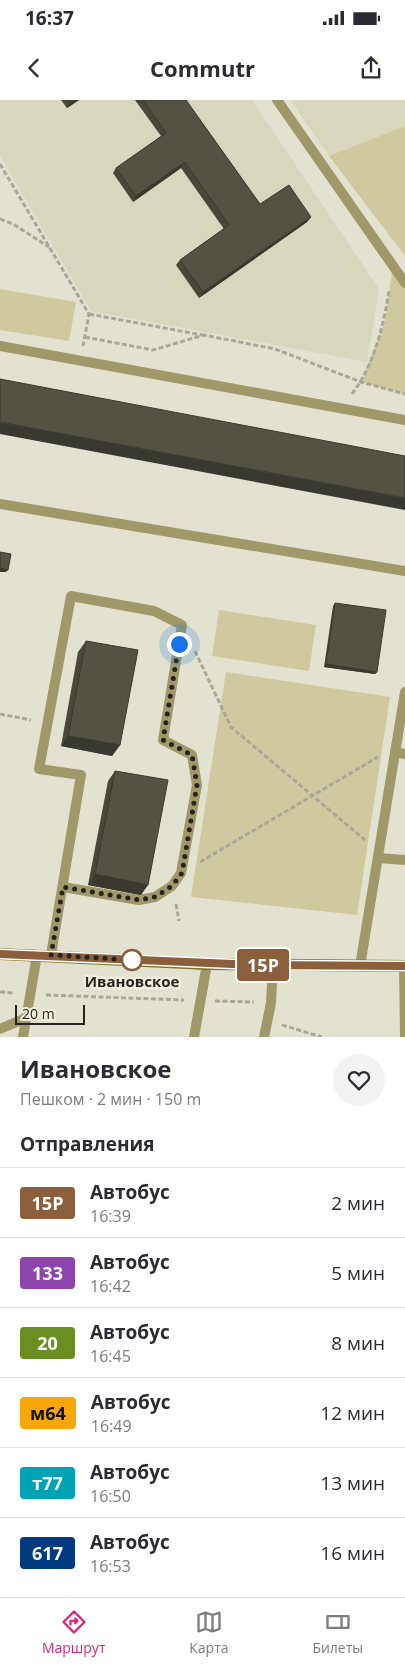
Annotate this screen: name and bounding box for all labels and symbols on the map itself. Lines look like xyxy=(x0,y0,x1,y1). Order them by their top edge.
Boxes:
your location xyxy=(167,632,192,657)
marker: Ивановское xyxy=(121,949,143,971)
line badge: 15Р xyxy=(234,949,292,981)
place label: Ивановское xyxy=(85,971,179,991)
scale bar xyxy=(15,1002,85,1025)

